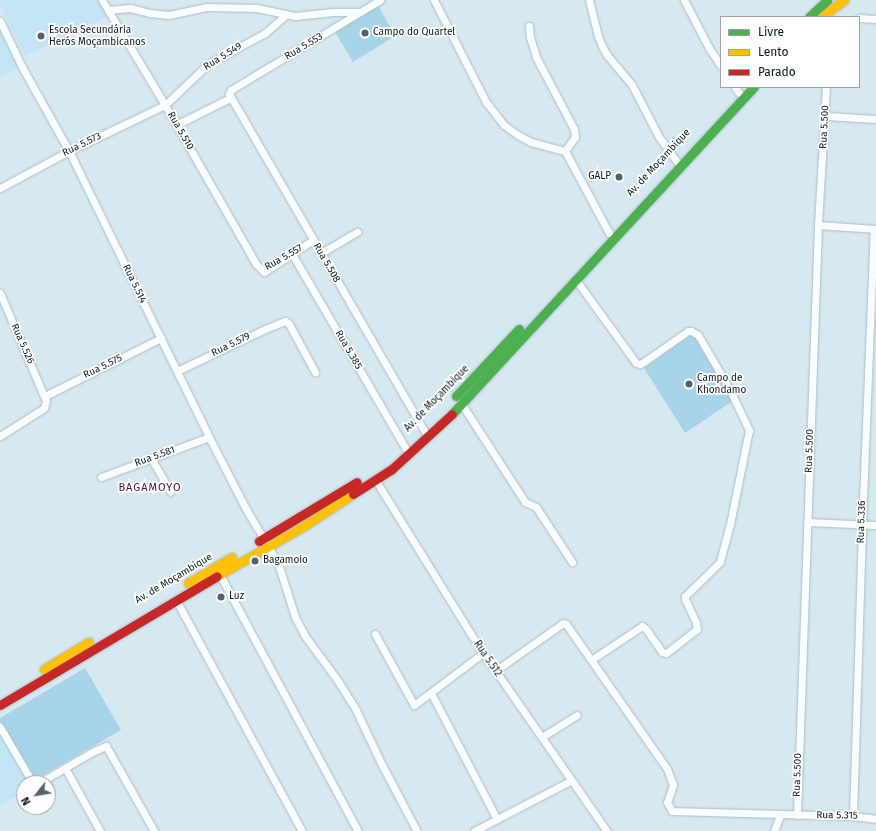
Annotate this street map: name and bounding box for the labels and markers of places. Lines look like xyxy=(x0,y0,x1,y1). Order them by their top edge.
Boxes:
place label: Escola Secundária Herós Moçambicanos xyxy=(49,24,146,48)
place label: Campo do Quartel xyxy=(373,27,455,39)
marker: Campo do Quartel xyxy=(360,28,370,38)
marker: Escola Secundária Herós Moçambicanos xyxy=(36,31,46,41)
place label: GALP xyxy=(588,171,611,183)
marker: GALP xyxy=(614,172,624,182)
place label: Campo de Khondamo xyxy=(697,372,746,396)
marker: Campo de Khondamo xyxy=(684,379,694,389)
place label: Bagamoio xyxy=(263,555,308,567)
marker: Bagamoio xyxy=(250,556,260,566)
place label: Luz xyxy=(229,591,244,603)
marker: Luz xyxy=(216,592,226,602)

